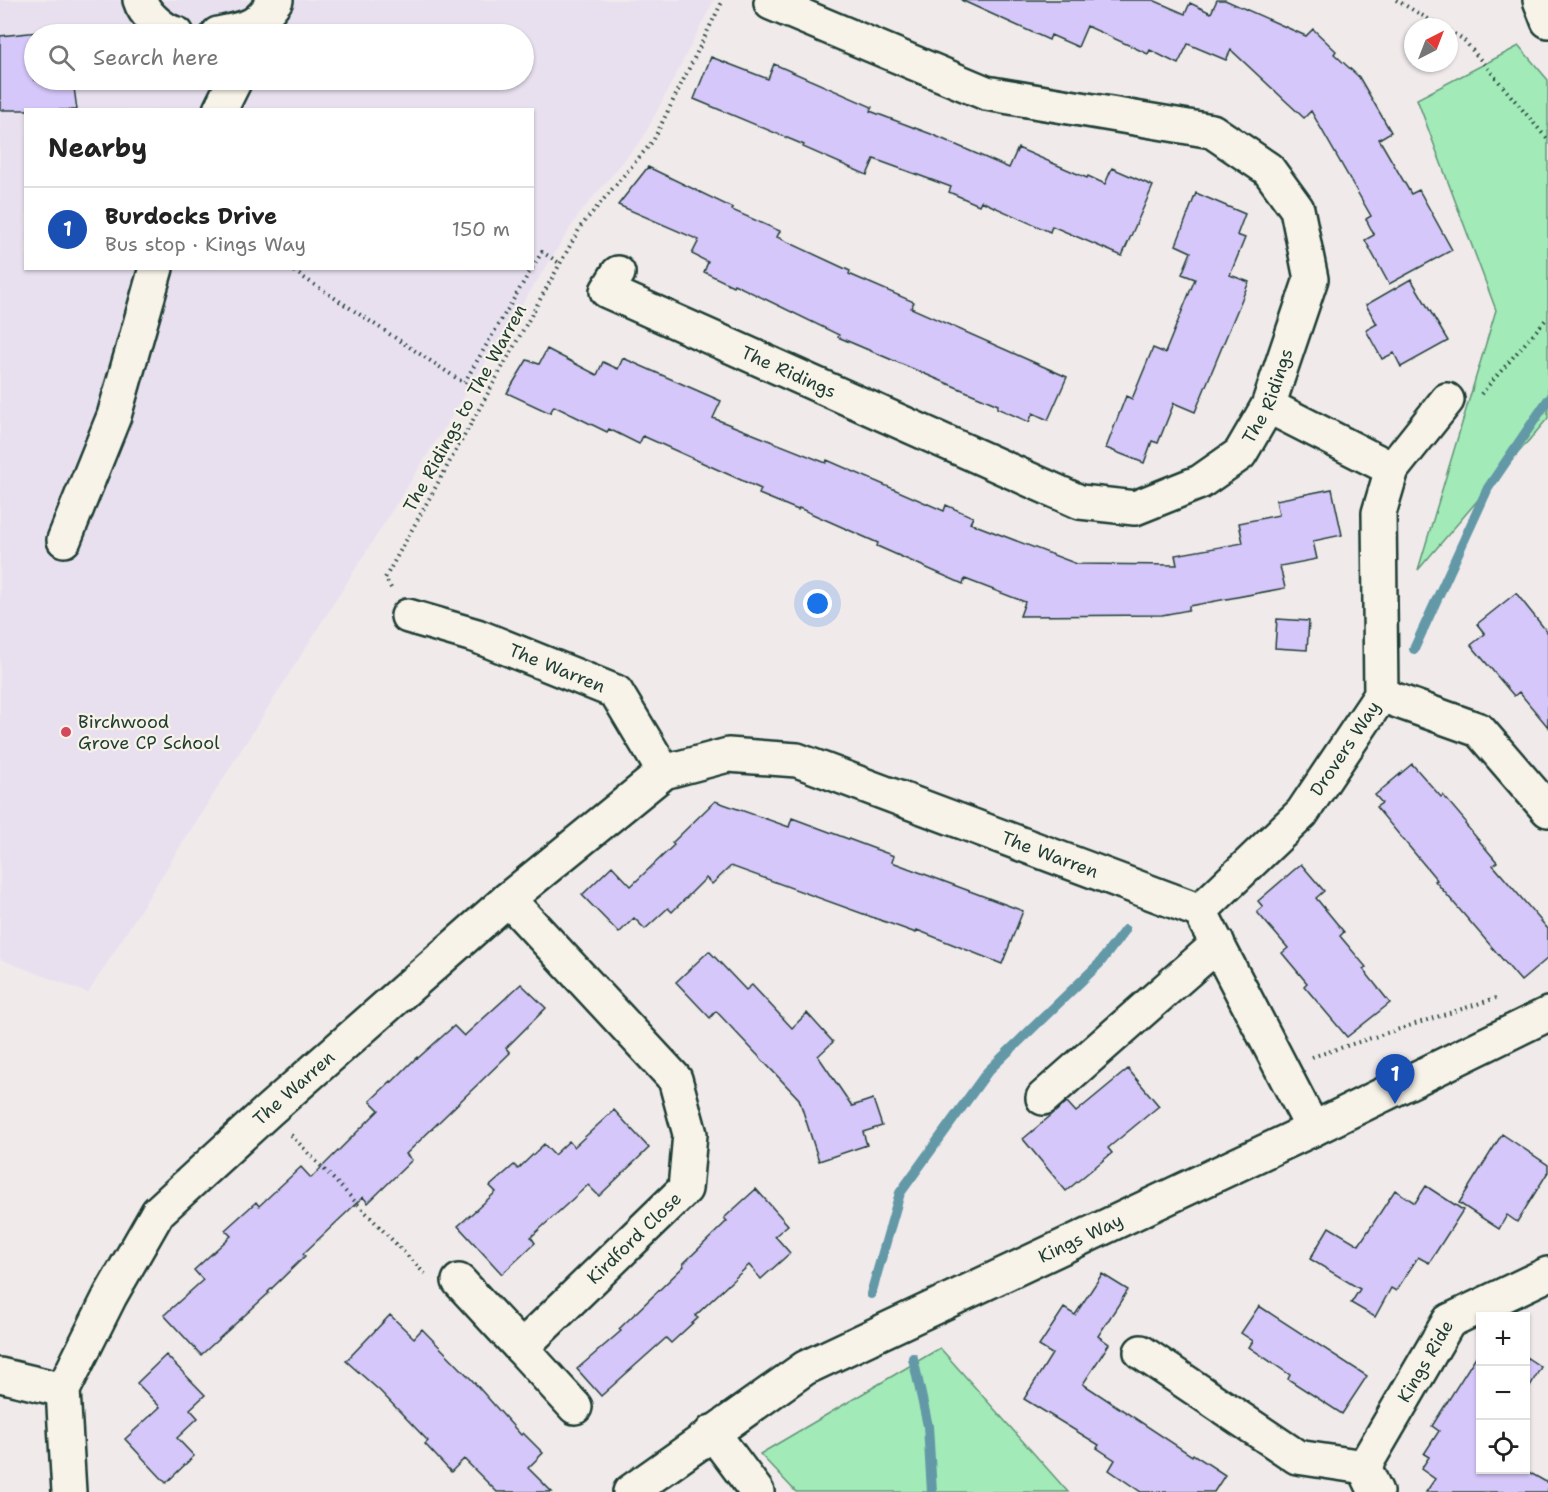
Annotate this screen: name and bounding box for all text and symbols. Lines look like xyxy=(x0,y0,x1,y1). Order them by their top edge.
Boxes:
north arrow xyxy=(1404,18,1458,72)
search box xyxy=(24,24,534,90)
icon: search xyxy=(45,41,78,74)
text: Search here xyxy=(93,43,219,72)
text: Nearby xyxy=(48,130,147,165)
text: Burdocks Drive xyxy=(105,202,277,231)
text: 1 xyxy=(63,216,72,242)
text: 150 m xyxy=(452,216,510,242)
text: Bus stop · Kings Way xyxy=(105,231,306,257)
street label: The Ridings to The Warren xyxy=(398,300,532,516)
street label: The Ridings xyxy=(737,340,840,404)
street label: The Ridings xyxy=(1237,345,1299,448)
your location xyxy=(803,589,832,618)
street label: The Warren xyxy=(505,638,609,698)
street label: Drovers Way xyxy=(1305,696,1386,801)
place label: Birchwood Grove CP School xyxy=(78,710,220,755)
marker: Birchwood Grove CP School xyxy=(59,725,73,739)
street label: The Warren xyxy=(998,826,1102,884)
street label: The Warren xyxy=(248,1045,340,1131)
pin: 1 xyxy=(1376,1054,1414,1104)
street label: Kirdford Close xyxy=(582,1187,687,1290)
street label: Kings Way xyxy=(1034,1208,1127,1269)
map controls xyxy=(1476,1312,1530,1474)
button: + xyxy=(1476,1312,1530,1366)
street label: Kings Ride xyxy=(1392,1316,1459,1407)
button: − xyxy=(1476,1366,1530,1420)
button: locate xyxy=(1476,1420,1530,1474)

